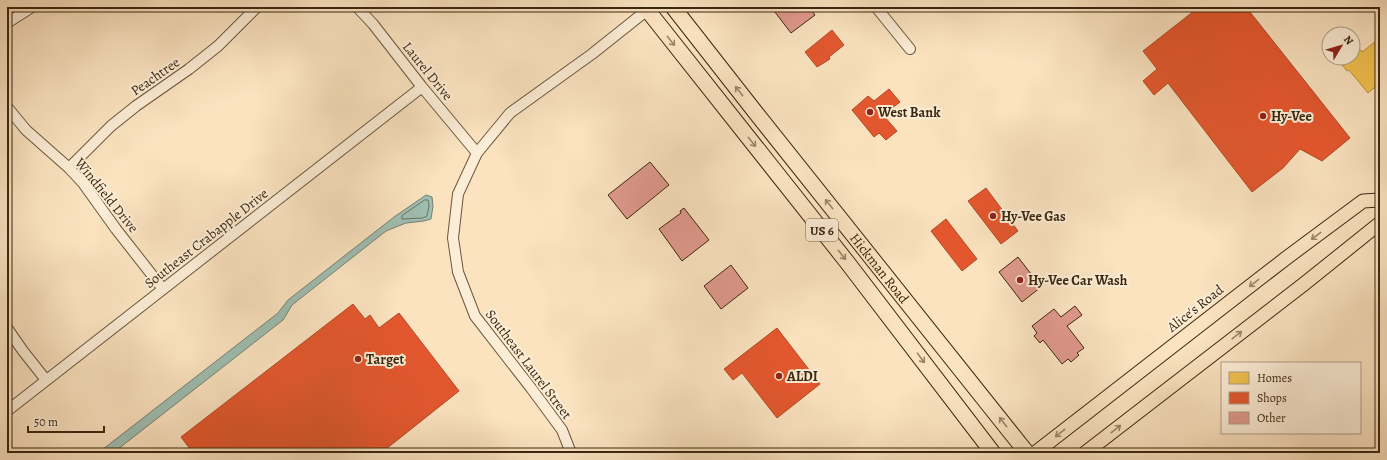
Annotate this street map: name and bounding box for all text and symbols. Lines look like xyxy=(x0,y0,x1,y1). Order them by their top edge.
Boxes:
north arrow xyxy=(1321,26,1361,66)
text: N xyxy=(1340,32,1357,48)
one-way arrow xyxy=(667,35,676,46)
street label: Laurel Drive xyxy=(398,38,457,105)
street label: Peachtree xyxy=(127,53,184,100)
one-way arrow xyxy=(735,86,743,97)
place label: West Bank xyxy=(877,103,941,122)
marker: West Bank xyxy=(865,107,875,117)
place label: Hy-Vee xyxy=(1271,107,1312,126)
marker: Hy-Vee xyxy=(1258,111,1268,121)
one-way arrow xyxy=(748,137,757,148)
street label: Windfield Drive xyxy=(70,153,143,237)
street label: Southeast Crabapple Drive xyxy=(141,184,272,293)
one-way arrow xyxy=(825,198,833,209)
place label: Hy-Vee Gas xyxy=(1001,207,1066,226)
marker: Hy-Vee Gas xyxy=(988,211,998,221)
road number: US 6 xyxy=(806,219,838,241)
street label: Hickman Road xyxy=(845,229,914,308)
one-way arrow xyxy=(1311,232,1322,240)
one-way arrow xyxy=(838,250,846,261)
place label: Hy-Vee Car Wash xyxy=(1028,271,1128,290)
marker: Hy-Vee Car Wash xyxy=(1015,275,1025,285)
one-way arrow xyxy=(1248,279,1259,287)
street label: Alice's Road xyxy=(1162,280,1228,337)
street label: Southeast Laurel Street xyxy=(481,306,576,423)
one-way arrow xyxy=(1232,331,1243,340)
place label: Target xyxy=(366,350,404,369)
one-way arrow xyxy=(917,353,925,364)
marker: Target xyxy=(353,354,363,364)
legend xyxy=(1221,362,1361,434)
place label: ALDI xyxy=(786,367,818,386)
text: Homes xyxy=(1257,370,1292,386)
marker: ALDI xyxy=(774,371,784,381)
text: Shops xyxy=(1257,390,1287,406)
scale bar xyxy=(28,408,104,434)
text: Other xyxy=(1257,410,1286,426)
text: 50 m xyxy=(34,414,58,430)
one-way arrow xyxy=(999,417,1008,428)
one-way arrow xyxy=(1110,425,1121,433)
one-way arrow xyxy=(1055,429,1066,438)

